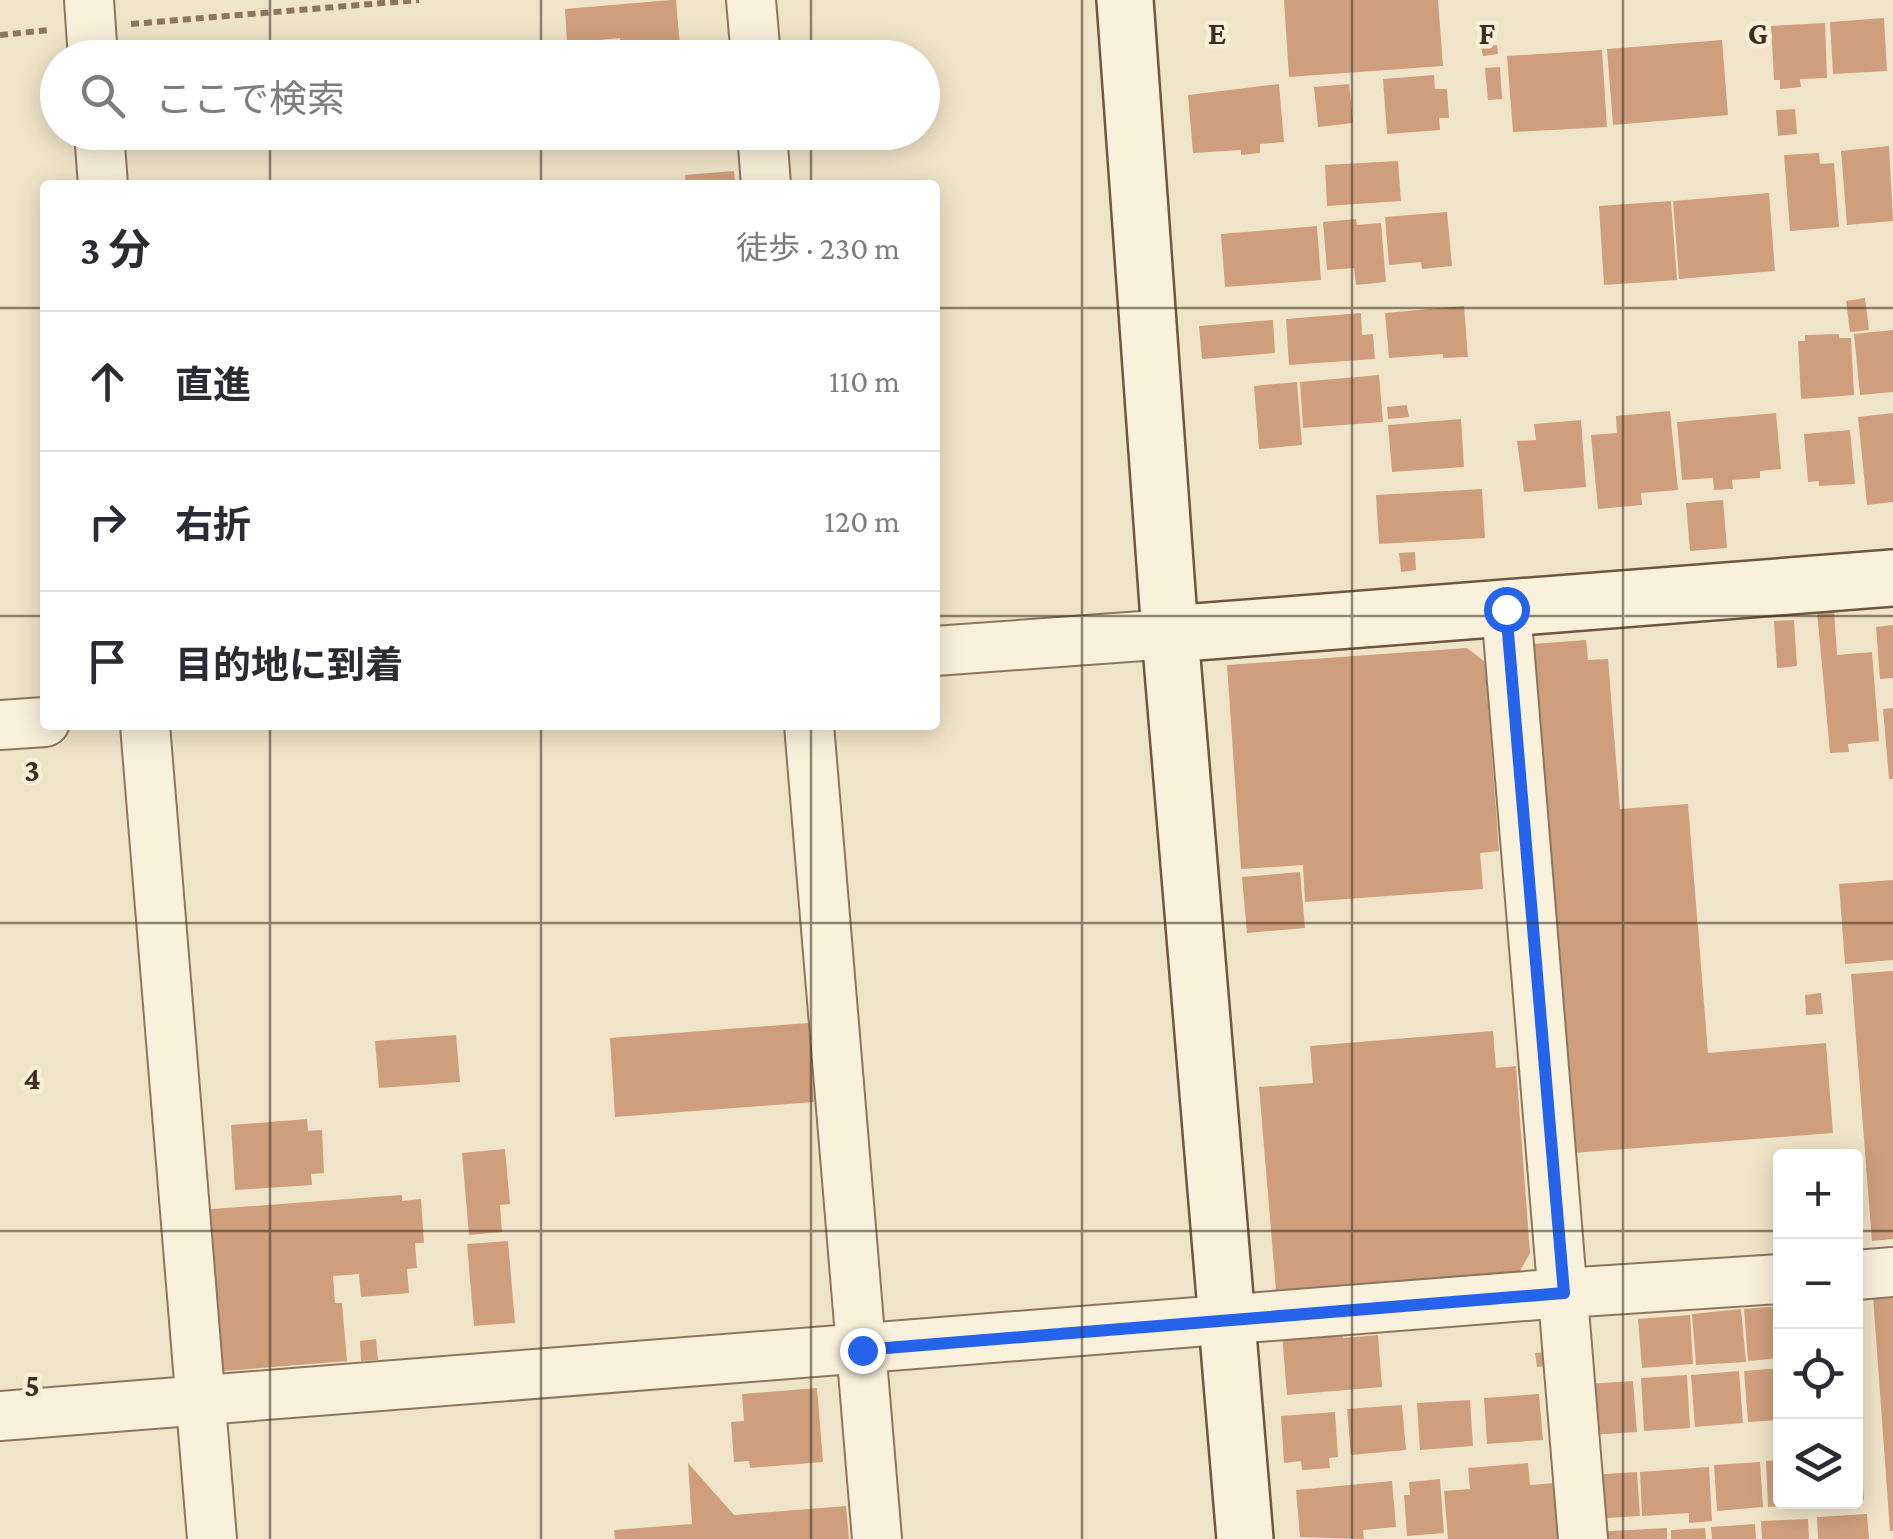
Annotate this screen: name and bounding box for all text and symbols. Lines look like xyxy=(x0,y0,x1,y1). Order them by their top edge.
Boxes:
text: E xyxy=(1208,15,1226,51)
text: F xyxy=(1479,15,1496,51)
text: G xyxy=(1748,15,1768,51)
search box xyxy=(40,40,940,150)
icon: search xyxy=(75,68,130,123)
text: ここで検索 xyxy=(155,78,345,120)
text: 3 分 xyxy=(80,226,151,273)
text: 徒歩 · 230 m xyxy=(736,230,900,266)
icon: ahead xyxy=(80,354,135,409)
text: 110 m xyxy=(829,363,900,399)
text: 直進 xyxy=(175,364,251,406)
icon: right xyxy=(80,494,135,549)
text: 120 m xyxy=(824,503,900,539)
text: 右折 xyxy=(175,504,251,546)
route start xyxy=(1484,587,1530,633)
icon: arrive xyxy=(80,634,135,689)
text: 目的地に到着 xyxy=(175,644,403,686)
text: 3 xyxy=(24,752,40,788)
text: 4 xyxy=(23,1060,41,1096)
map controls xyxy=(1773,1149,1863,1509)
button: + xyxy=(1773,1149,1863,1239)
button: − xyxy=(1773,1239,1863,1329)
route end xyxy=(840,1328,886,1374)
button: locate xyxy=(1773,1329,1863,1419)
text: 5 xyxy=(24,1367,40,1403)
button: layers xyxy=(1773,1419,1863,1509)

